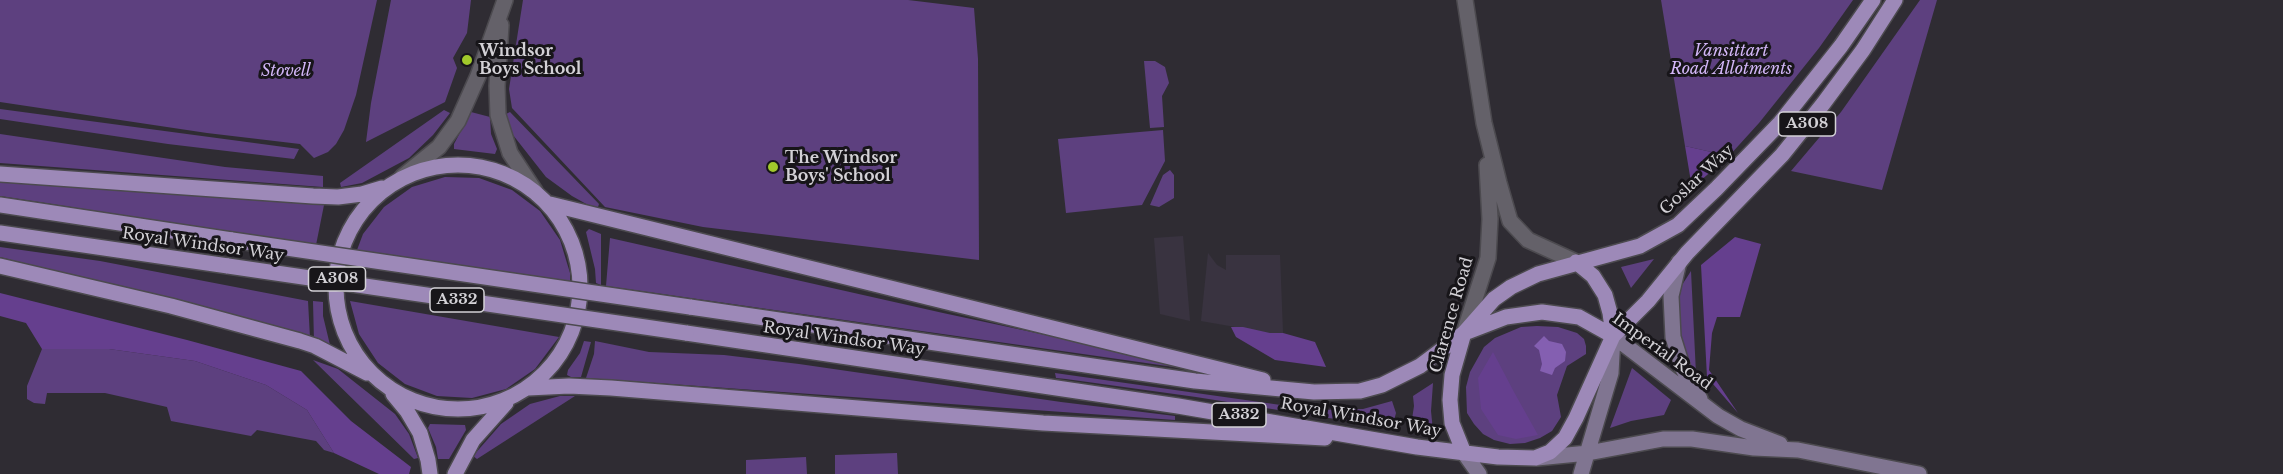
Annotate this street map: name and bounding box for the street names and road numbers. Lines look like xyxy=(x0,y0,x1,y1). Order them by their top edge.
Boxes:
road number: A308 xyxy=(1778,112,1836,136)
street label: Goslar Way xyxy=(1656,141,1738,219)
street label: Royal Windsor Way xyxy=(121,224,285,266)
street label: Clarence Road xyxy=(1426,255,1478,375)
road number: A308 xyxy=(308,267,366,291)
road number: A332 xyxy=(430,288,484,312)
street label: Imperial Road xyxy=(1609,310,1715,394)
street label: Royal Windsor Way xyxy=(762,318,926,360)
street label: Royal Windsor Way xyxy=(1279,394,1443,442)
road number: A332 xyxy=(1212,403,1266,427)

